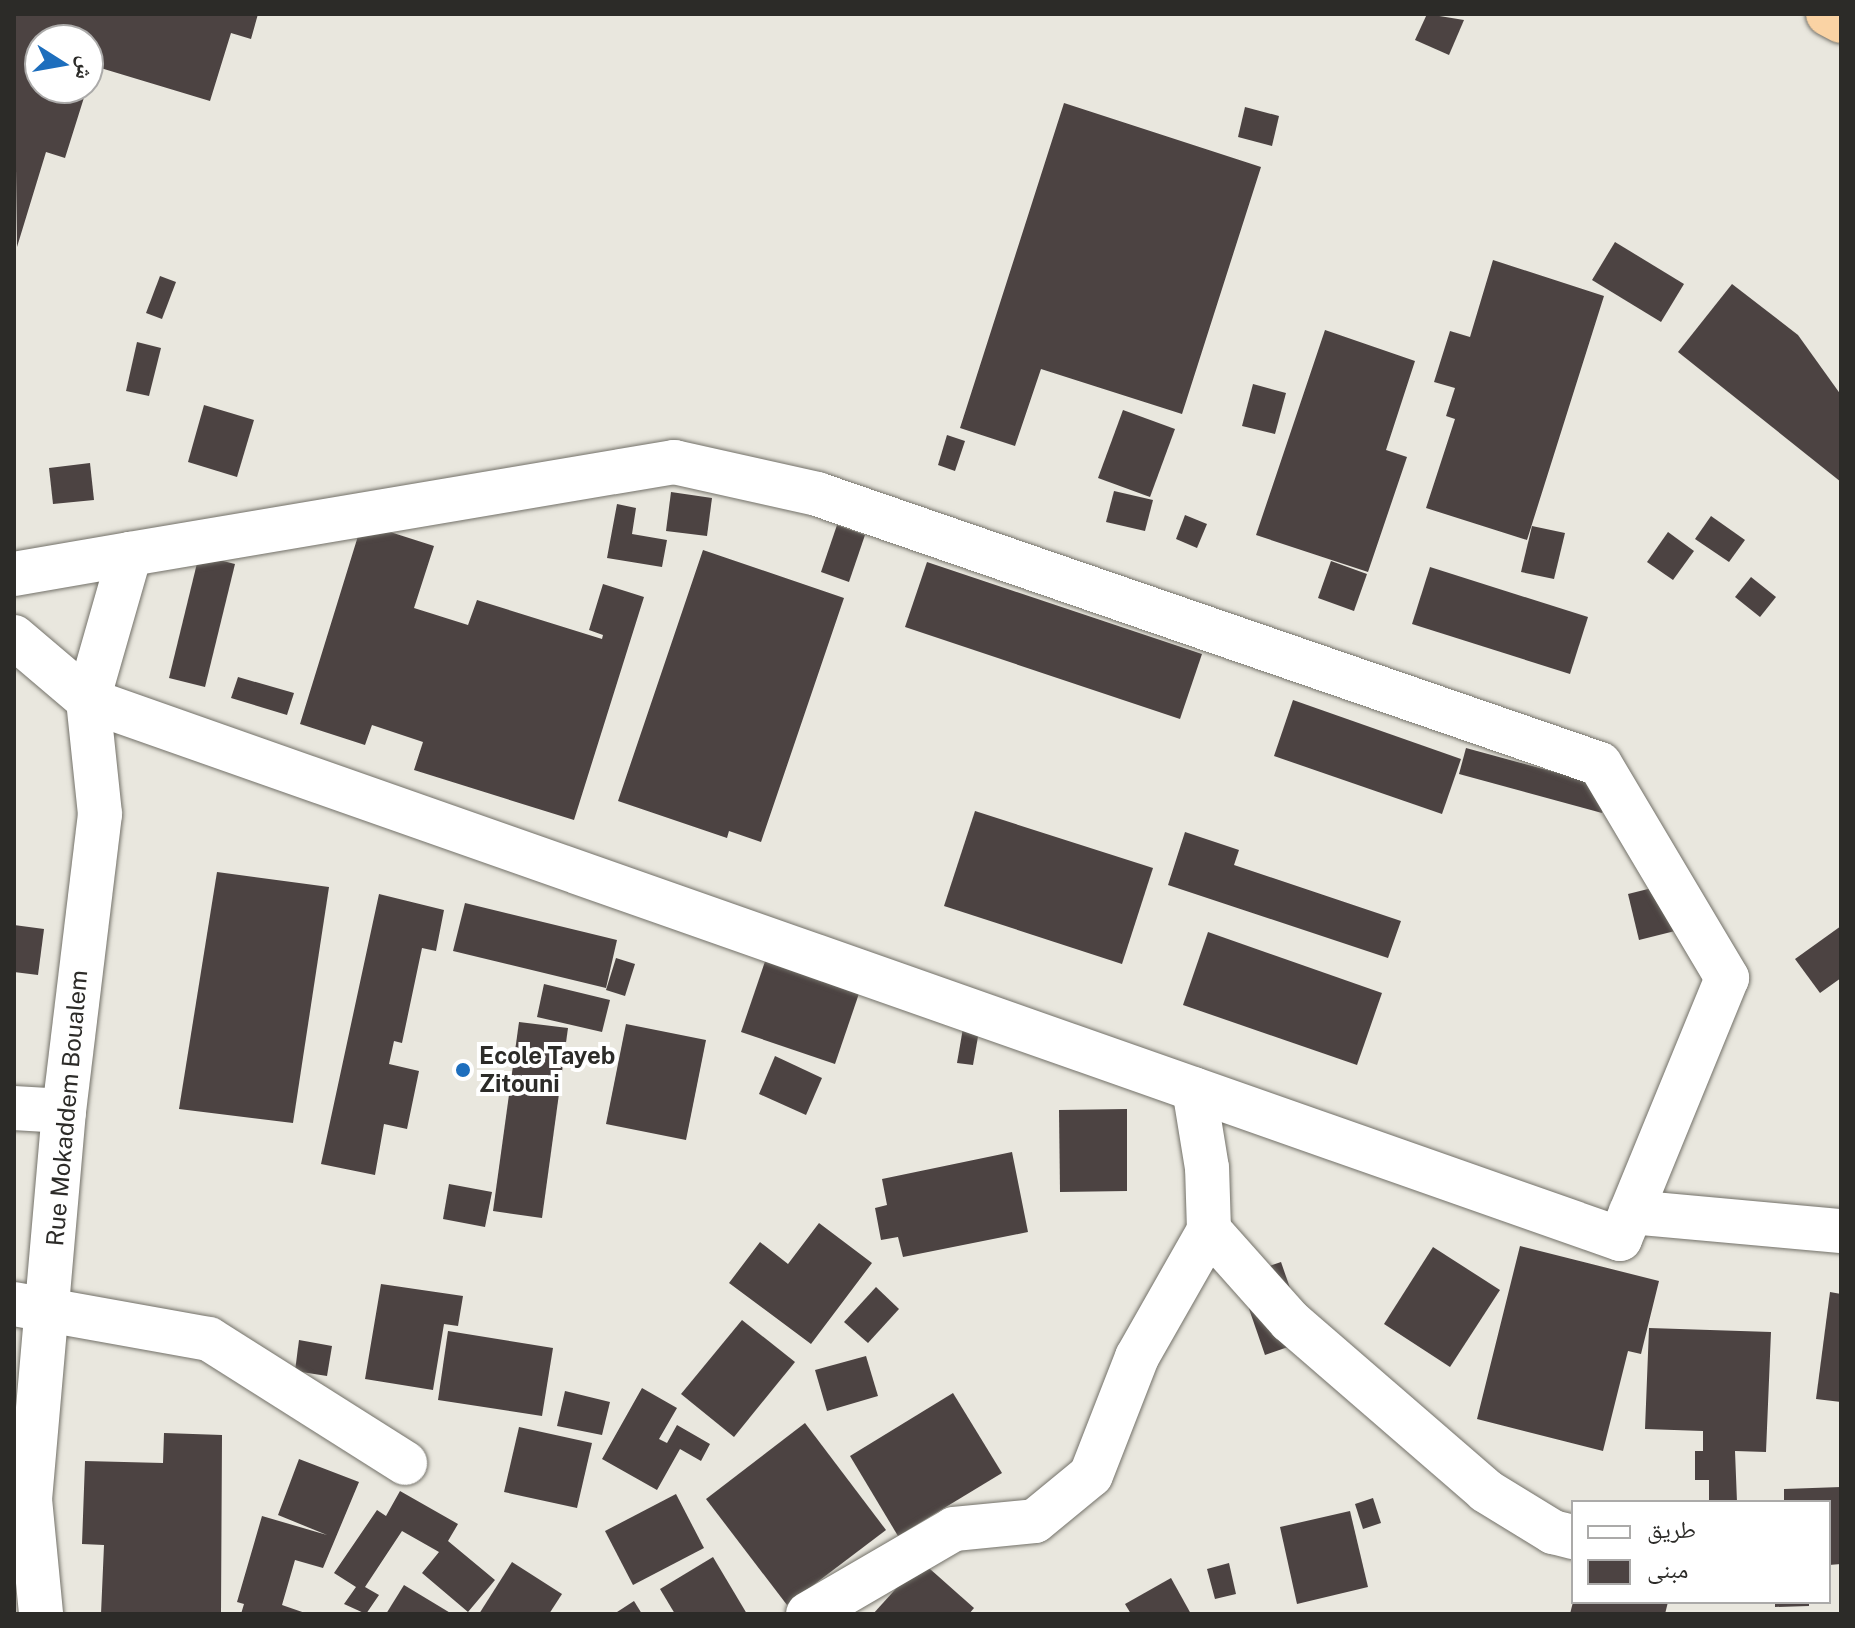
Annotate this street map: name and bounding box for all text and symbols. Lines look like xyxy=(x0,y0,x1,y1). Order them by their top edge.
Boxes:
north arrow xyxy=(24,24,104,104)
text: ش xyxy=(71,54,101,82)
street label: Rue Mokaddem Boualem xyxy=(41,969,93,1247)
place label: Ecole Tayeb Zitouni xyxy=(479,1042,616,1098)
marker: Ecole Tayeb Zitouni xyxy=(454,1061,472,1079)
legend xyxy=(1571,1500,1831,1604)
text: طريق xyxy=(1647,1515,1696,1543)
text: مبنى xyxy=(1647,1555,1688,1583)

